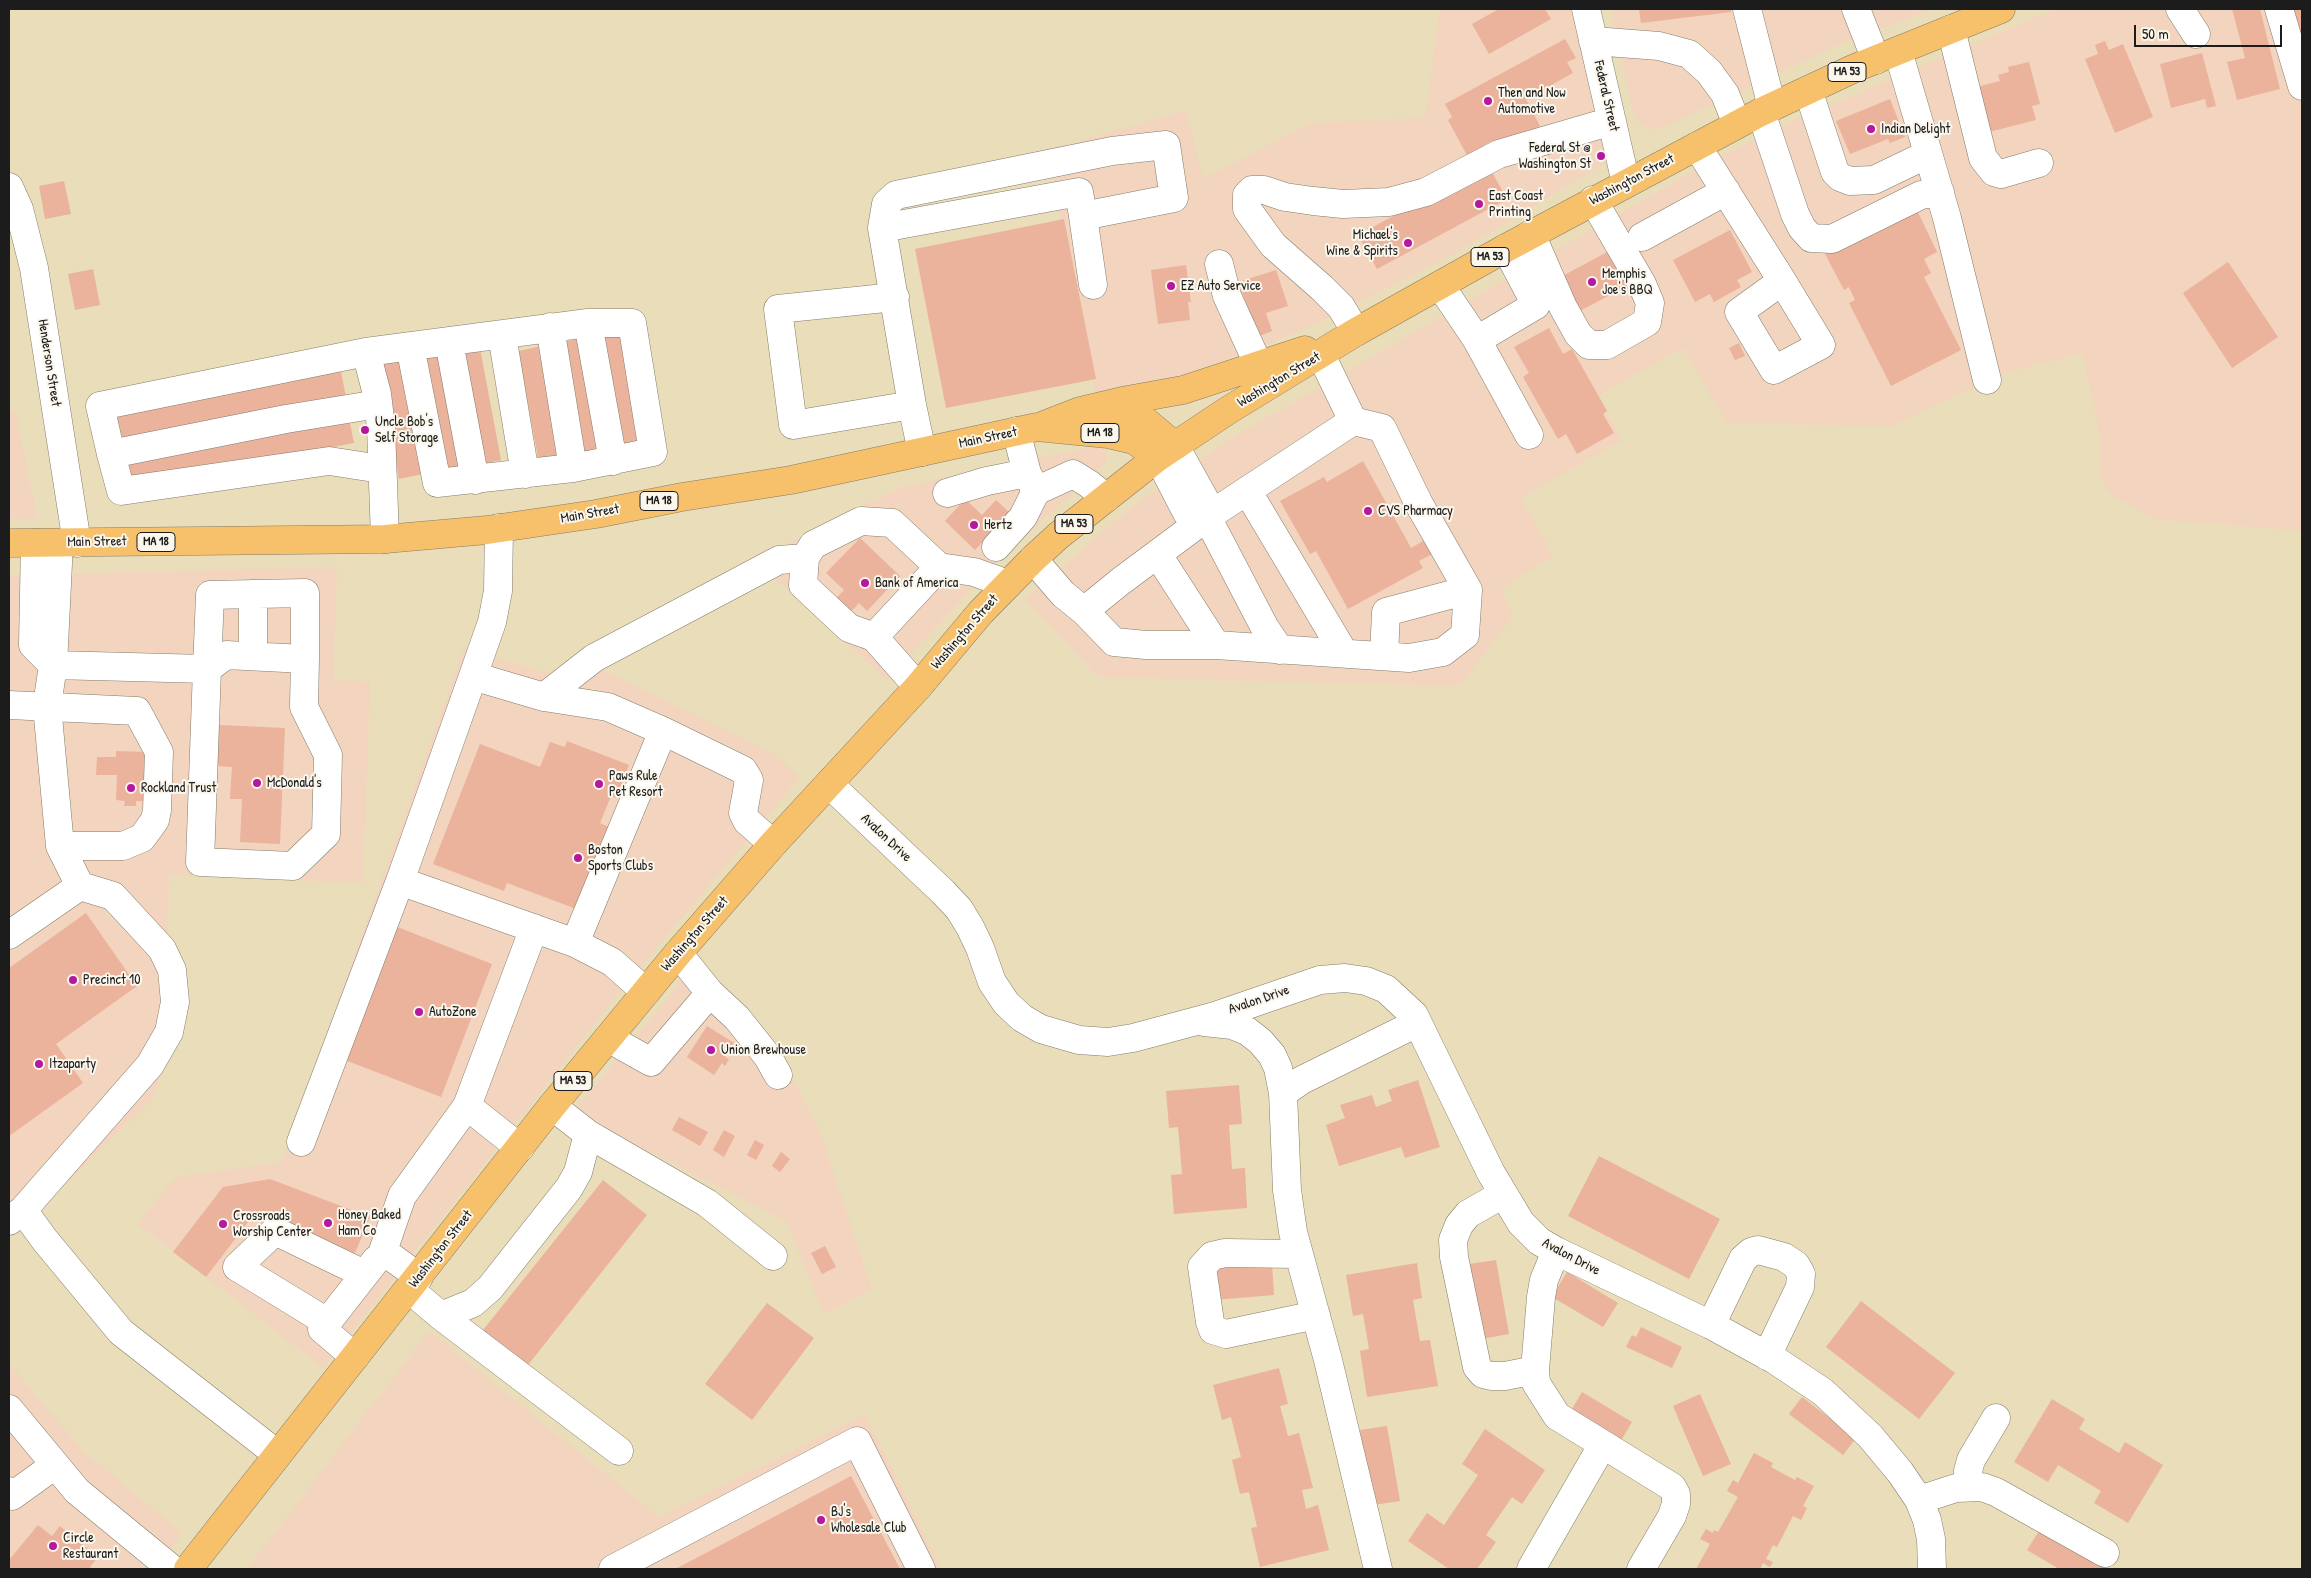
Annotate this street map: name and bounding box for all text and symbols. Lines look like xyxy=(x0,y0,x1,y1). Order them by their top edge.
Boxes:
scale bar xyxy=(2136,15,2284,47)
text: 50 m xyxy=(2142,23,2169,44)
street label: Federal Street xyxy=(1590,59,1622,133)
road number: MA 53 xyxy=(1828,62,1866,82)
place label: Then and Now Automotive xyxy=(1498,85,1566,118)
marker: Then and Now Automotive xyxy=(1482,95,1494,107)
place label: Indian Delight xyxy=(1881,121,1950,137)
marker: Indian Delight xyxy=(1865,123,1877,135)
place label: Federal St @ Washington St xyxy=(1519,140,1591,172)
marker: Federal St @ Washington St xyxy=(1595,150,1607,162)
street label: Washington Street xyxy=(1587,151,1677,209)
place label: East Coast Printing xyxy=(1489,188,1543,220)
marker: East Coast Printing xyxy=(1473,198,1485,210)
place label: Michael's Wine & Spirits xyxy=(1326,227,1398,260)
marker: Michael's Wine & Spirits xyxy=(1402,237,1414,249)
road number: MA 53 xyxy=(1471,248,1509,266)
place label: Memphis Joe's BBQ xyxy=(1602,266,1653,298)
marker: Memphis Joe's BBQ xyxy=(1586,276,1598,288)
place label: EZ Auto Service xyxy=(1181,278,1261,294)
marker: EZ Auto Service xyxy=(1165,280,1177,292)
street label: Henderson Street xyxy=(34,318,64,408)
street label: Washington Street xyxy=(1235,349,1323,411)
place label: Uncle Bob's Self Storage xyxy=(375,414,439,447)
road number: MA 18 xyxy=(1081,423,1119,442)
marker: Uncle Bob's Self Storage xyxy=(359,424,371,436)
street label: Main Street xyxy=(957,424,1019,452)
road number: MA 18 xyxy=(640,492,678,511)
street label: Main Street xyxy=(559,501,621,527)
place label: CVS Pharmacy xyxy=(1378,503,1453,519)
marker: CVS Pharmacy xyxy=(1362,505,1374,517)
road number: MA 53 xyxy=(1055,514,1093,534)
place label: Hertz xyxy=(984,517,1012,533)
marker: Hertz xyxy=(968,519,980,531)
road number: MA 18 xyxy=(137,532,175,552)
street label: Main Street xyxy=(67,533,127,551)
place label: Bank of America xyxy=(875,575,958,591)
marker: Bank of America xyxy=(859,577,871,589)
street label: Washington Street xyxy=(928,591,1002,673)
place label: Paws Rule Pet Resort xyxy=(609,768,663,800)
place label: McDonald's xyxy=(267,775,322,791)
marker: McDonald's xyxy=(251,777,263,789)
marker: Paws Rule Pet Resort xyxy=(593,778,605,790)
place label: Rockland Trust xyxy=(141,780,216,796)
marker: Rockland Trust xyxy=(125,782,137,794)
street label: Avalon Drive xyxy=(857,810,915,866)
place label: Boston Sports Clubs xyxy=(588,842,653,874)
marker: Boston Sports Clubs xyxy=(572,852,584,864)
street label: Washington Street xyxy=(658,893,732,975)
place label: Precinct 10 xyxy=(83,972,140,988)
marker: Precinct 10 xyxy=(67,974,79,986)
street label: Avalon Drive xyxy=(1226,982,1292,1018)
place label: AutoZone xyxy=(429,1004,477,1020)
marker: AutoZone xyxy=(413,1006,425,1018)
place label: Union Brewhouse xyxy=(721,1042,806,1058)
marker: Union Brewhouse xyxy=(705,1044,717,1056)
place label: Itzaparty xyxy=(49,1056,96,1072)
marker: Itzaparty xyxy=(33,1058,45,1070)
road number: MA 53 xyxy=(554,1072,592,1090)
place label: Honey Baked Ham Co xyxy=(338,1207,401,1240)
street label: Washington Street xyxy=(406,1207,476,1291)
place label: Crossroads Worship Center xyxy=(233,1208,312,1240)
marker: Honey Baked Ham Co xyxy=(322,1217,334,1229)
marker: Crossroads Worship Center xyxy=(217,1218,229,1230)
street label: Avalon Drive xyxy=(1539,1235,1603,1279)
place label: BJ's Wholesale Club xyxy=(831,1504,907,1536)
marker: BJ's Wholesale Club xyxy=(815,1514,827,1526)
place label: Circle Restaurant xyxy=(63,1530,118,1562)
marker: Circle Restaurant xyxy=(47,1540,59,1552)

